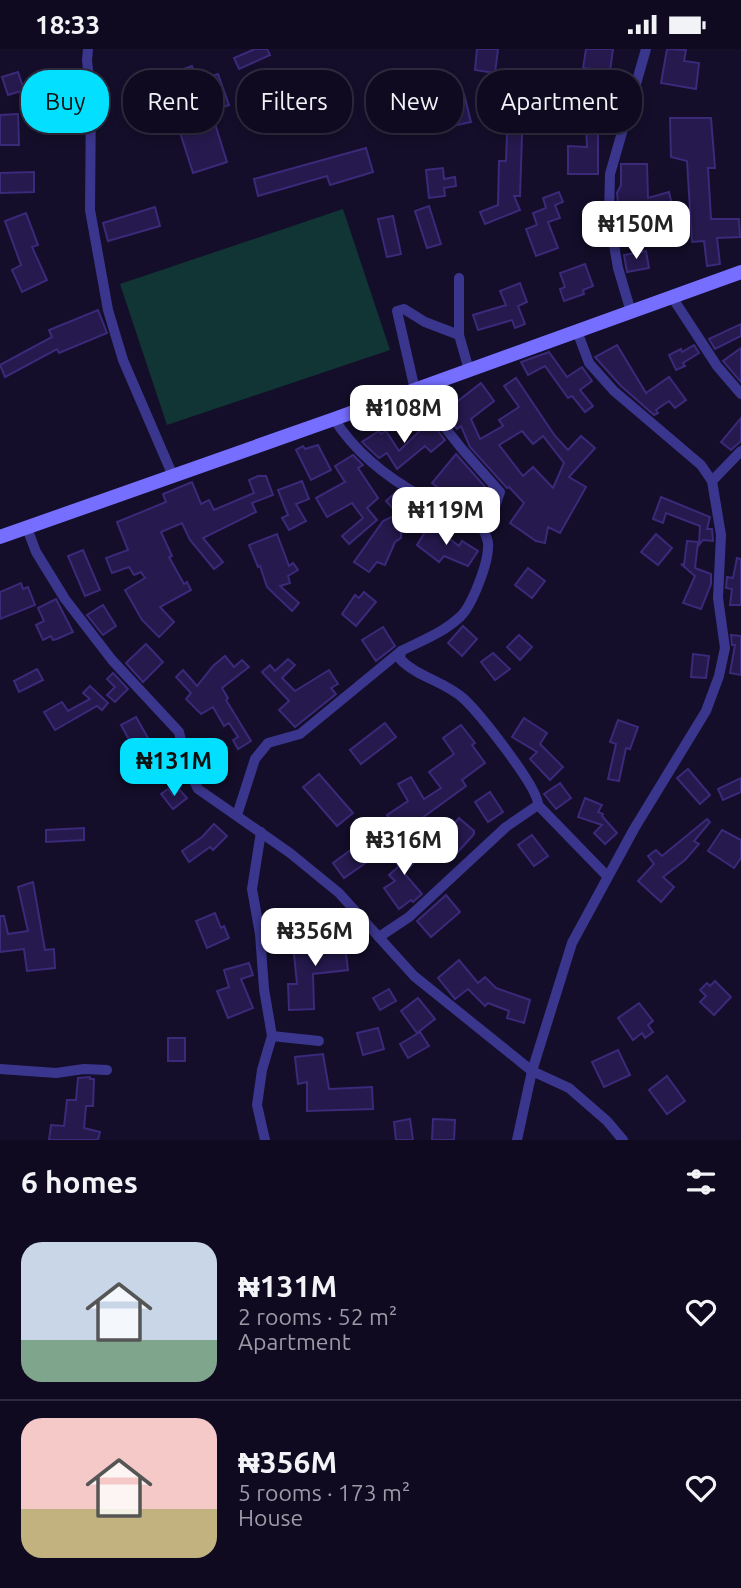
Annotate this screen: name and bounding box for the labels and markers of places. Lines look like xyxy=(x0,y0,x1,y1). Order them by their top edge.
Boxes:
pin: ₦150M xyxy=(587,201,685,261)
pin: ₦108M xyxy=(355,385,453,445)
pin: ₦119M xyxy=(397,487,495,547)
pin: ₦131M xyxy=(125,739,223,798)
pin: ₦316M xyxy=(355,817,453,877)
pin: ₦356M xyxy=(266,909,364,968)

